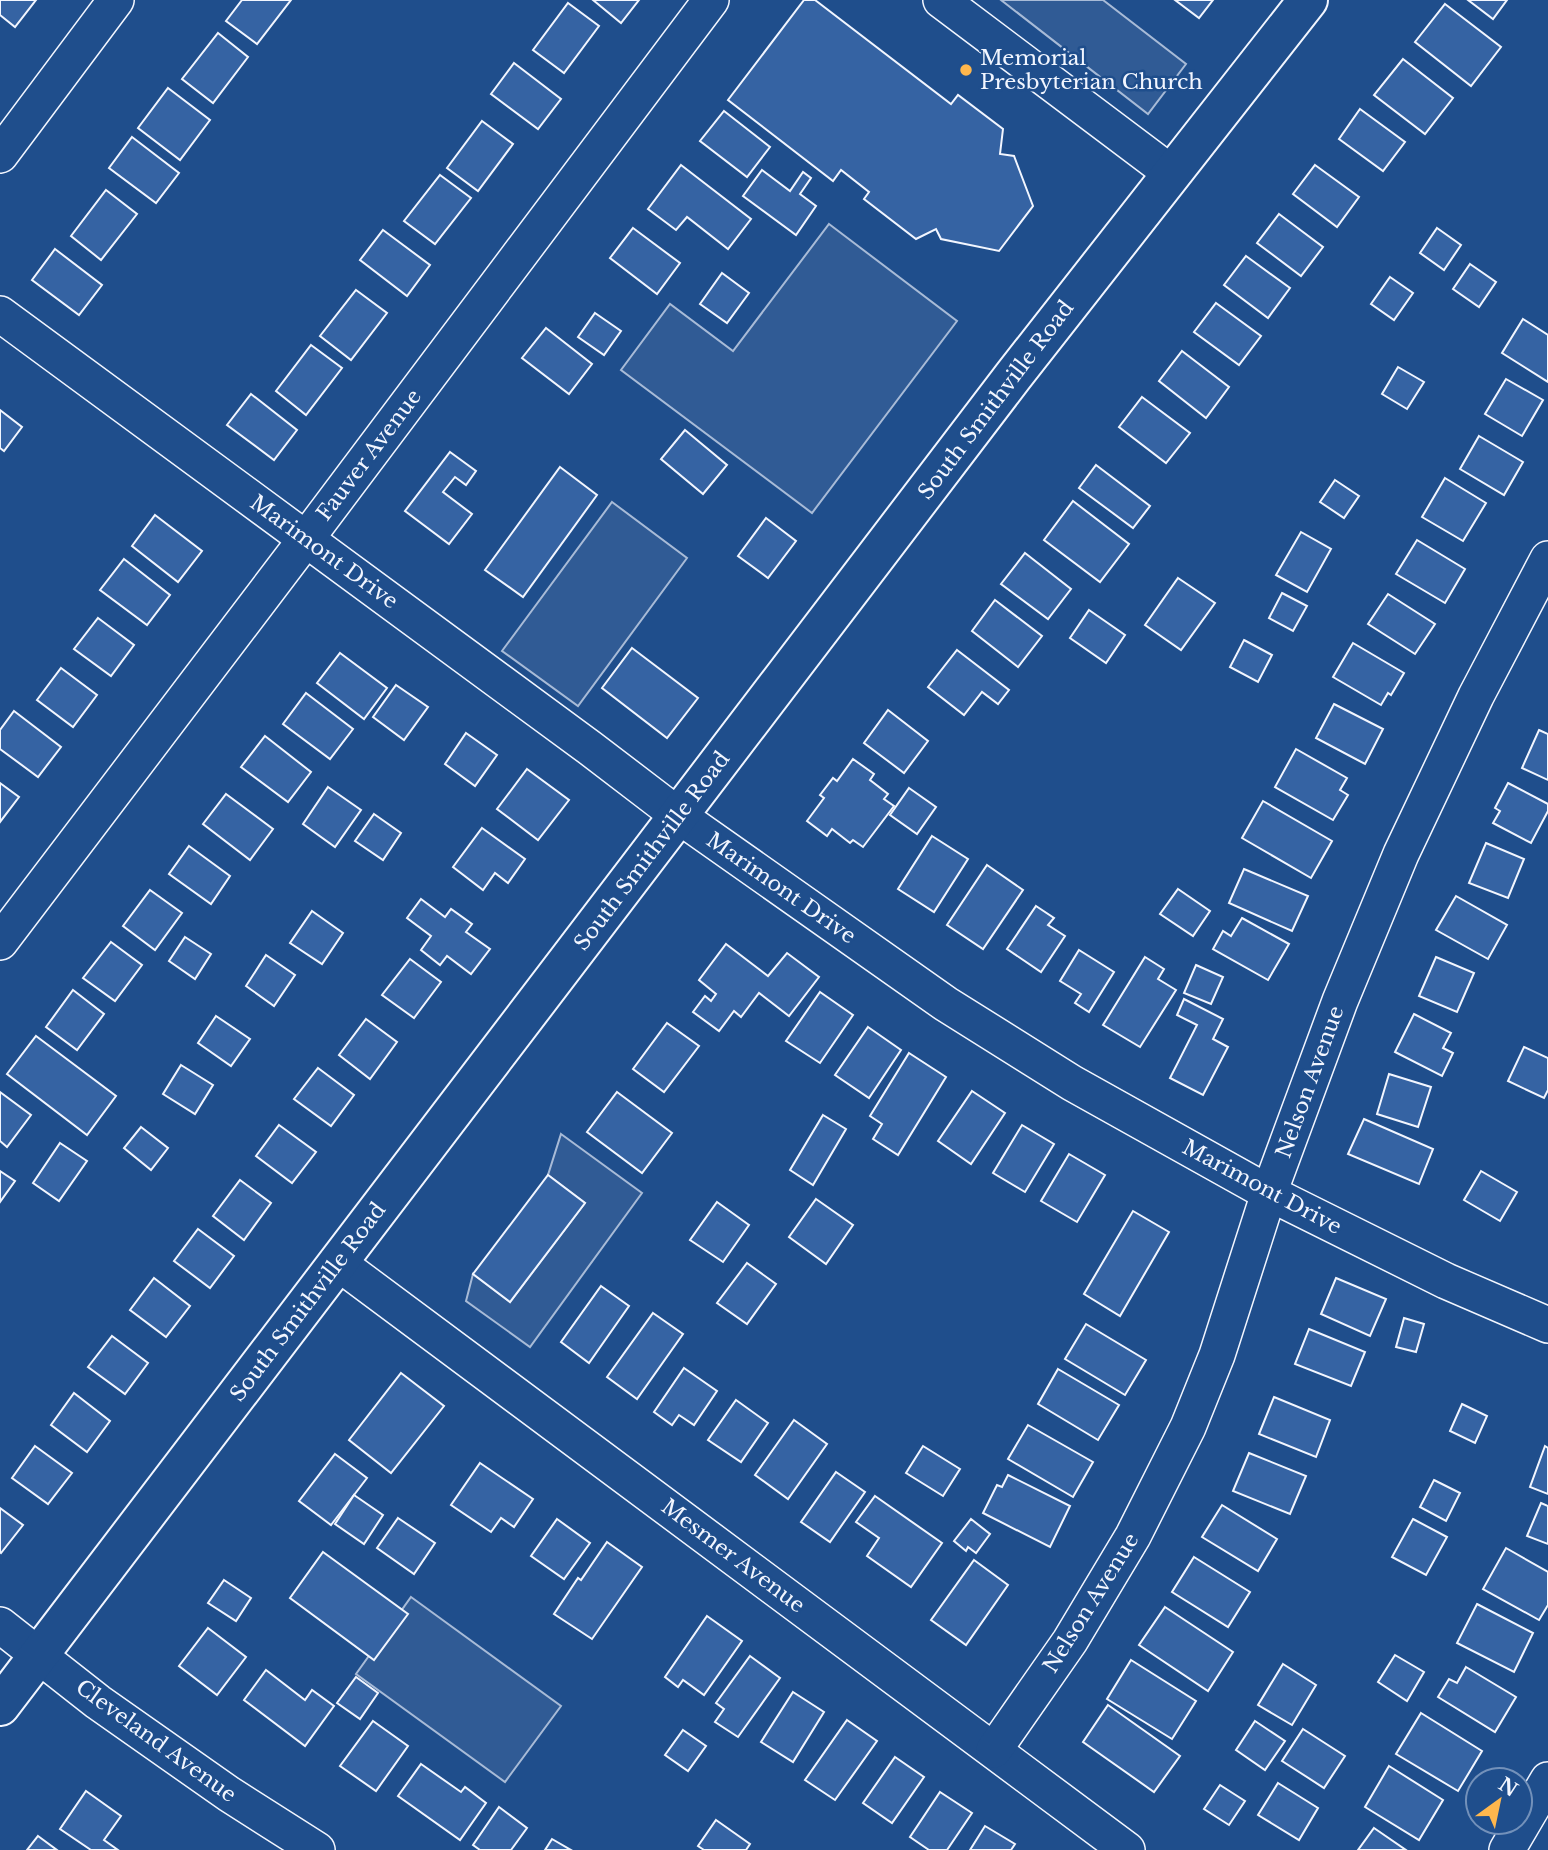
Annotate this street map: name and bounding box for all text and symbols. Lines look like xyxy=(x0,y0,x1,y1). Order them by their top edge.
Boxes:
place label: Memorial Presbyterian Church xyxy=(980,45,1203,95)
marker: Memorial Presbyterian Church xyxy=(958,62,974,78)
street label: South Smithville Road xyxy=(913,295,1079,505)
street label: Fauver Avenue xyxy=(311,384,427,526)
street label: Marimont Drive xyxy=(245,490,403,614)
street label: South Smithville Road xyxy=(569,746,735,956)
street label: Marimont Drive xyxy=(701,827,861,949)
street label: Nelson Avenue xyxy=(1270,1002,1350,1162)
street label: Marimont Drive xyxy=(1178,1134,1346,1240)
street label: South Smithville Road xyxy=(225,1197,391,1407)
street label: Mesmer Avenue xyxy=(656,1494,810,1618)
street label: Nelson Avenue xyxy=(1038,1528,1144,1678)
street label: Cleveland Avenue xyxy=(71,1674,241,1808)
north arrow xyxy=(1464,1766,1534,1836)
text: N xyxy=(1494,1773,1522,1802)

